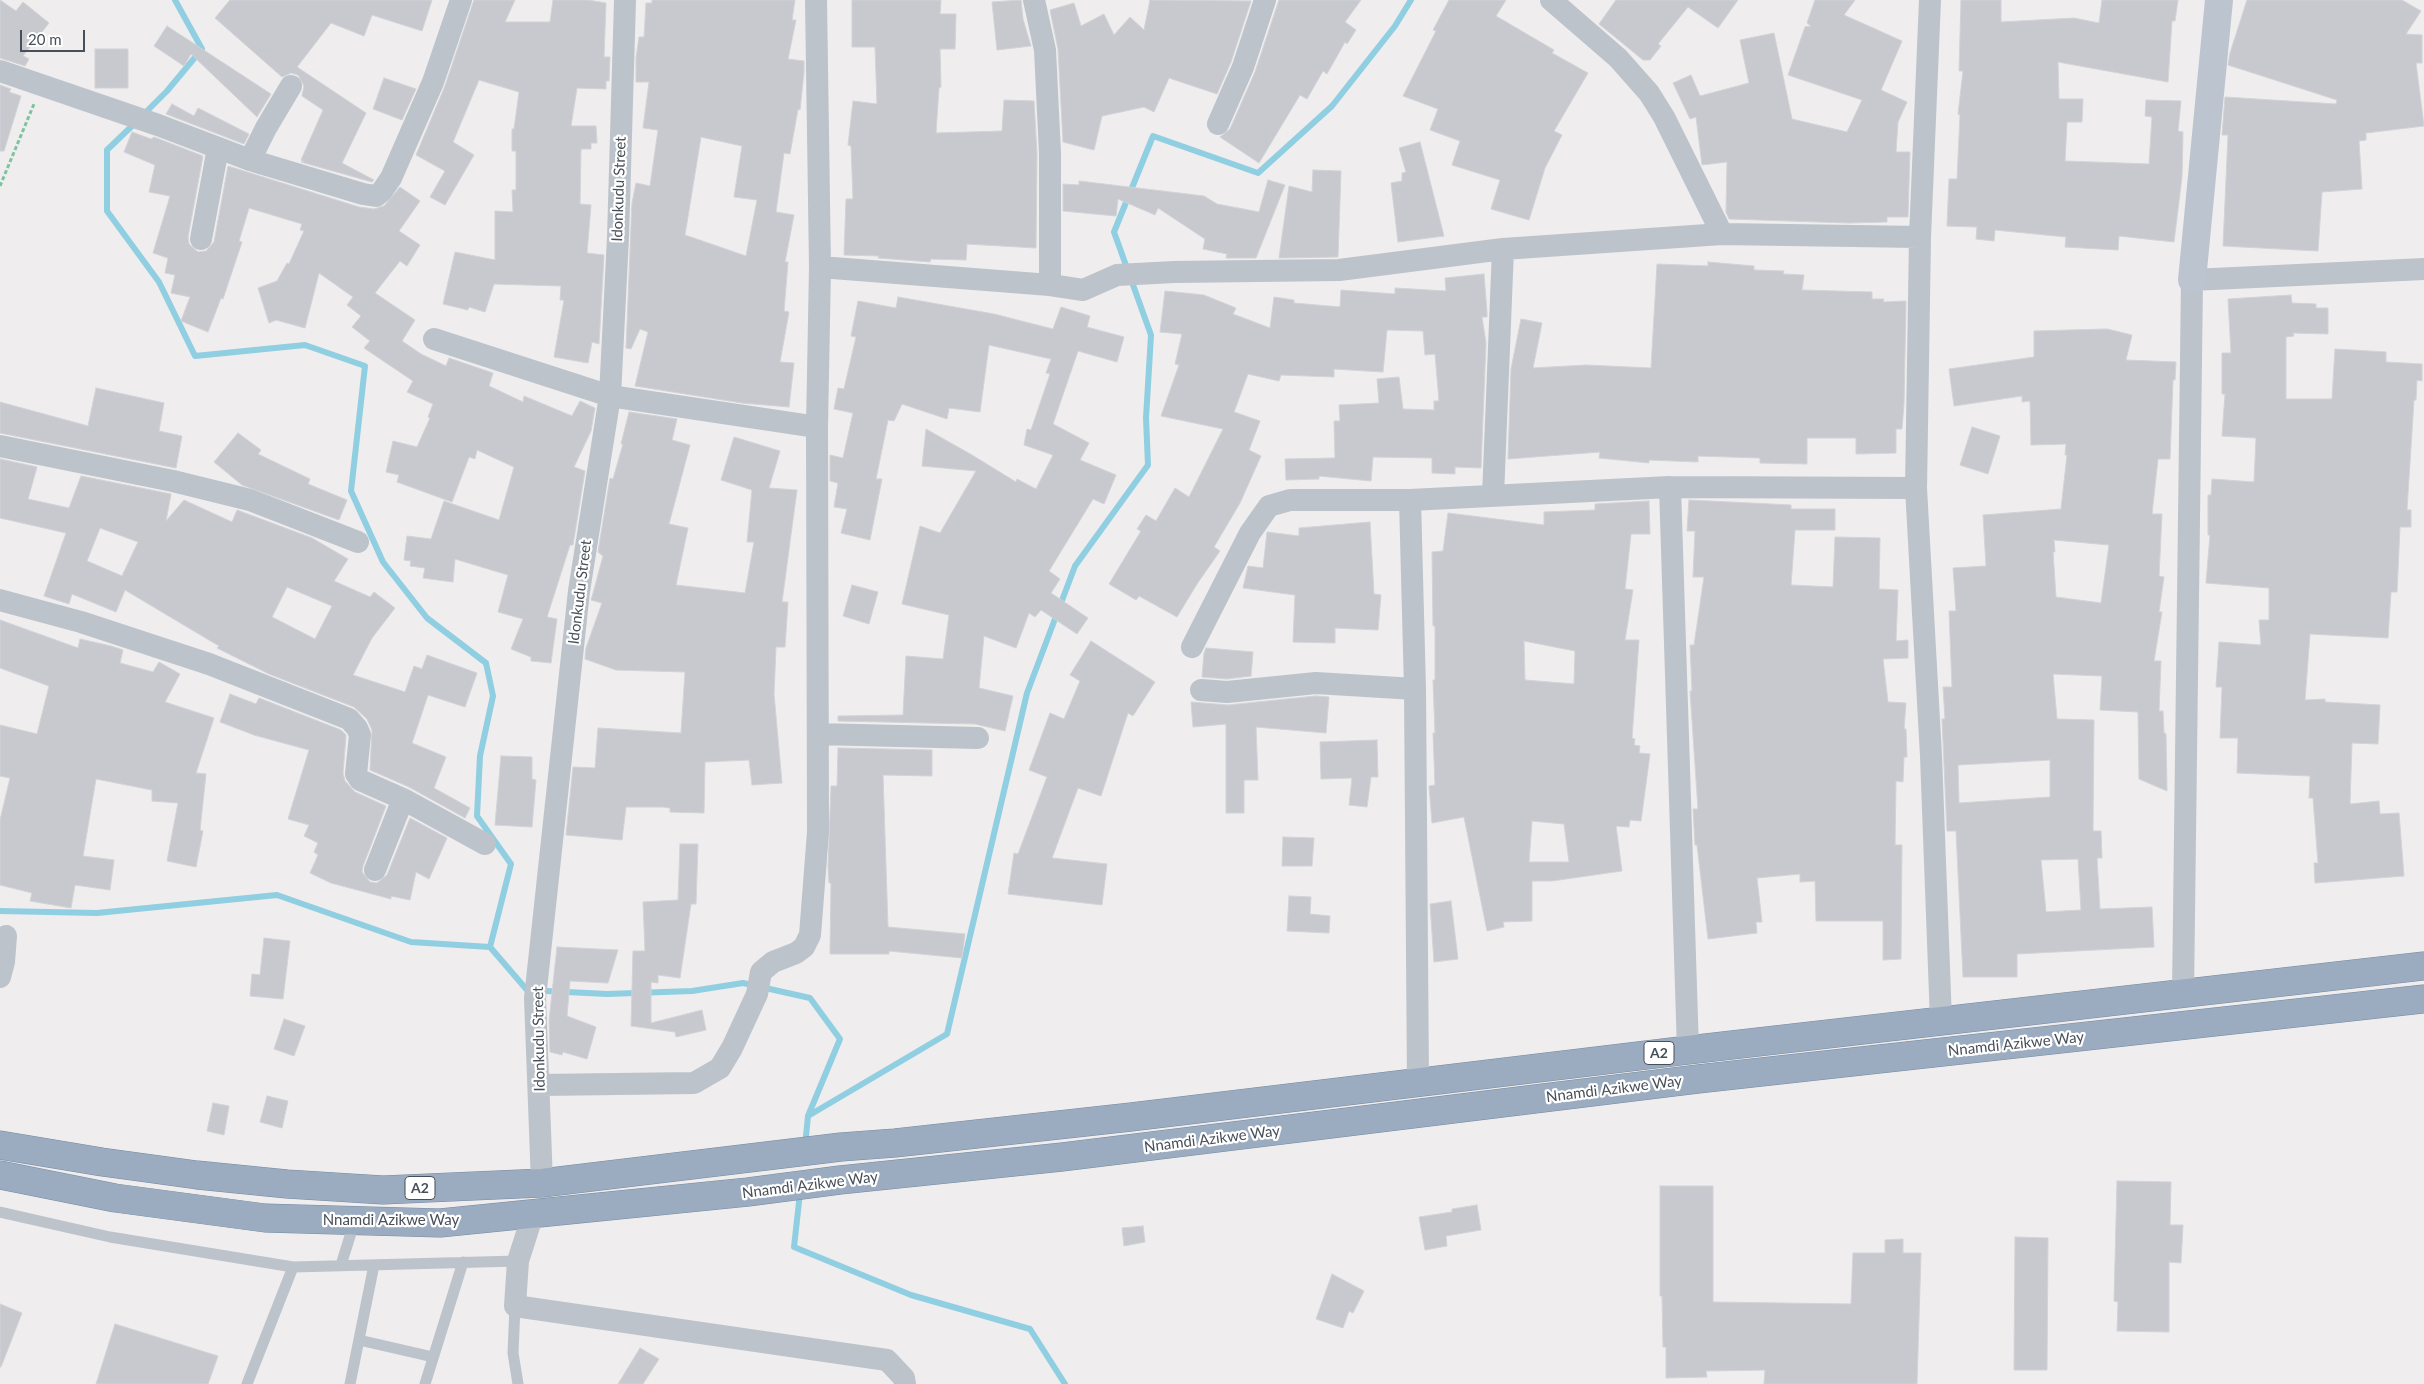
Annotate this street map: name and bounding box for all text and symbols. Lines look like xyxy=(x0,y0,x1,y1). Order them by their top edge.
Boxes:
scale bar xyxy=(22,20,88,52)
text: 20 m xyxy=(28,30,62,48)
street label: Idonkudu Street xyxy=(608,136,630,242)
street label: Idonkudu Street xyxy=(565,539,595,645)
street label: Idonkudu Street xyxy=(529,986,549,1092)
street label: Nnamdi Azikwe Way xyxy=(1947,1028,2085,1060)
road number: A2 xyxy=(1644,1042,1674,1064)
street label: Nnamdi Azikwe Way xyxy=(1545,1072,1683,1106)
street label: Nnamdi Azikwe Way xyxy=(1143,1122,1281,1156)
street label: Nnamdi Azikwe Way xyxy=(741,1168,879,1202)
road number: A2 xyxy=(405,1176,435,1200)
street label: Nnamdi Azikwe Way xyxy=(323,1211,459,1229)

